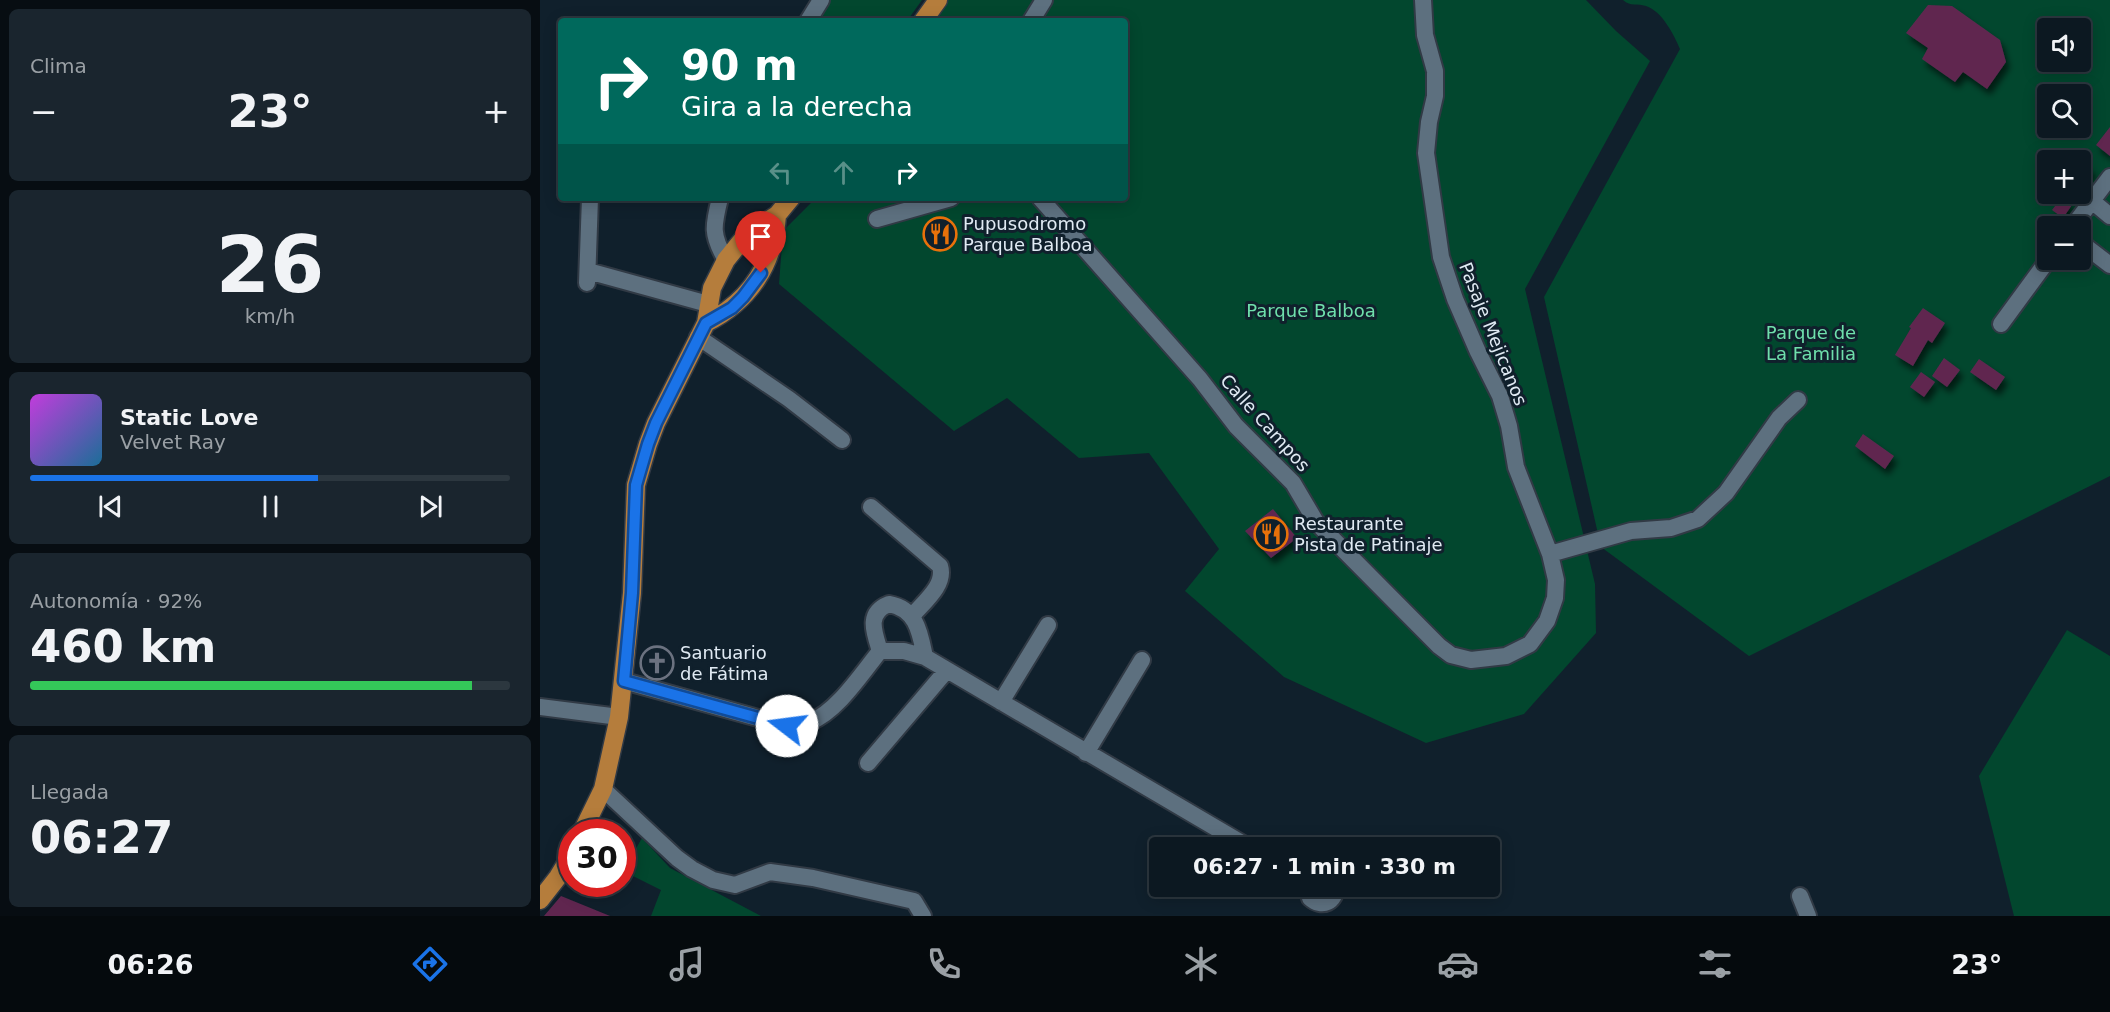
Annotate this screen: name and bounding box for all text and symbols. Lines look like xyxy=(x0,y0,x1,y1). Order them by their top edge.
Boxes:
map controls xyxy=(2037,18,2091,270)
button: sound xyxy=(2037,18,2091,72)
text: 90 m xyxy=(681,41,798,90)
icon: right xyxy=(582,42,660,120)
text: Clima xyxy=(30,54,87,78)
button: search xyxy=(2037,84,2091,138)
text: 23° xyxy=(227,85,313,138)
text: Gira a la derecha xyxy=(681,91,913,122)
text: − xyxy=(30,92,58,131)
text: + xyxy=(482,92,510,131)
button: + xyxy=(2037,150,2091,204)
icon: left xyxy=(764,156,797,189)
icon: ahead xyxy=(827,156,860,189)
icon: right xyxy=(890,156,923,189)
pin xyxy=(735,211,786,273)
place label: Pupusodromo Parque Balboa xyxy=(963,213,1093,255)
restaurant icon: Pupusodromo Parque Balboa xyxy=(922,216,958,252)
button: − xyxy=(2037,216,2091,270)
text: 26 xyxy=(216,220,324,310)
icon: arrive xyxy=(744,220,777,253)
street label: Pasaje Mejicanos xyxy=(1455,259,1532,409)
park label: Parque Balboa xyxy=(1246,300,1376,321)
text: km/h xyxy=(245,304,295,328)
park label: Parque de La Familia xyxy=(1766,322,1856,364)
street label: Calle Campos xyxy=(1216,370,1314,476)
text: Static Love xyxy=(120,405,258,430)
text: Velvet Ray xyxy=(120,430,226,454)
icon: previous xyxy=(94,490,127,523)
icon: pause xyxy=(254,490,287,523)
icon: next xyxy=(414,490,447,523)
place label: Restaurante Pista de Patinaje xyxy=(1294,513,1443,555)
restaurant icon: Restaurante Pista de Patinaje xyxy=(1253,516,1289,552)
text: Autonomía · 92% xyxy=(30,589,202,613)
text: 460 km xyxy=(30,620,216,673)
place label: Santuario de Fátima xyxy=(680,642,769,684)
church icon: Santuario de Fátima xyxy=(639,645,675,681)
position arrow xyxy=(755,694,819,758)
text: Llegada xyxy=(30,780,109,804)
text: 06:27 xyxy=(30,811,173,864)
speed limit sign: 30 xyxy=(558,819,636,897)
text: 06:27 · 1 min · 330 m xyxy=(1193,854,1456,879)
icon: directions xyxy=(409,943,451,985)
icon: music xyxy=(666,943,708,985)
icon: phone xyxy=(923,943,965,985)
icon: climate xyxy=(1180,943,1222,985)
icon: car xyxy=(1437,943,1479,985)
icon: filters xyxy=(1694,943,1736,985)
text: 06:26 xyxy=(108,949,194,980)
text: 23° xyxy=(1951,949,2002,980)

